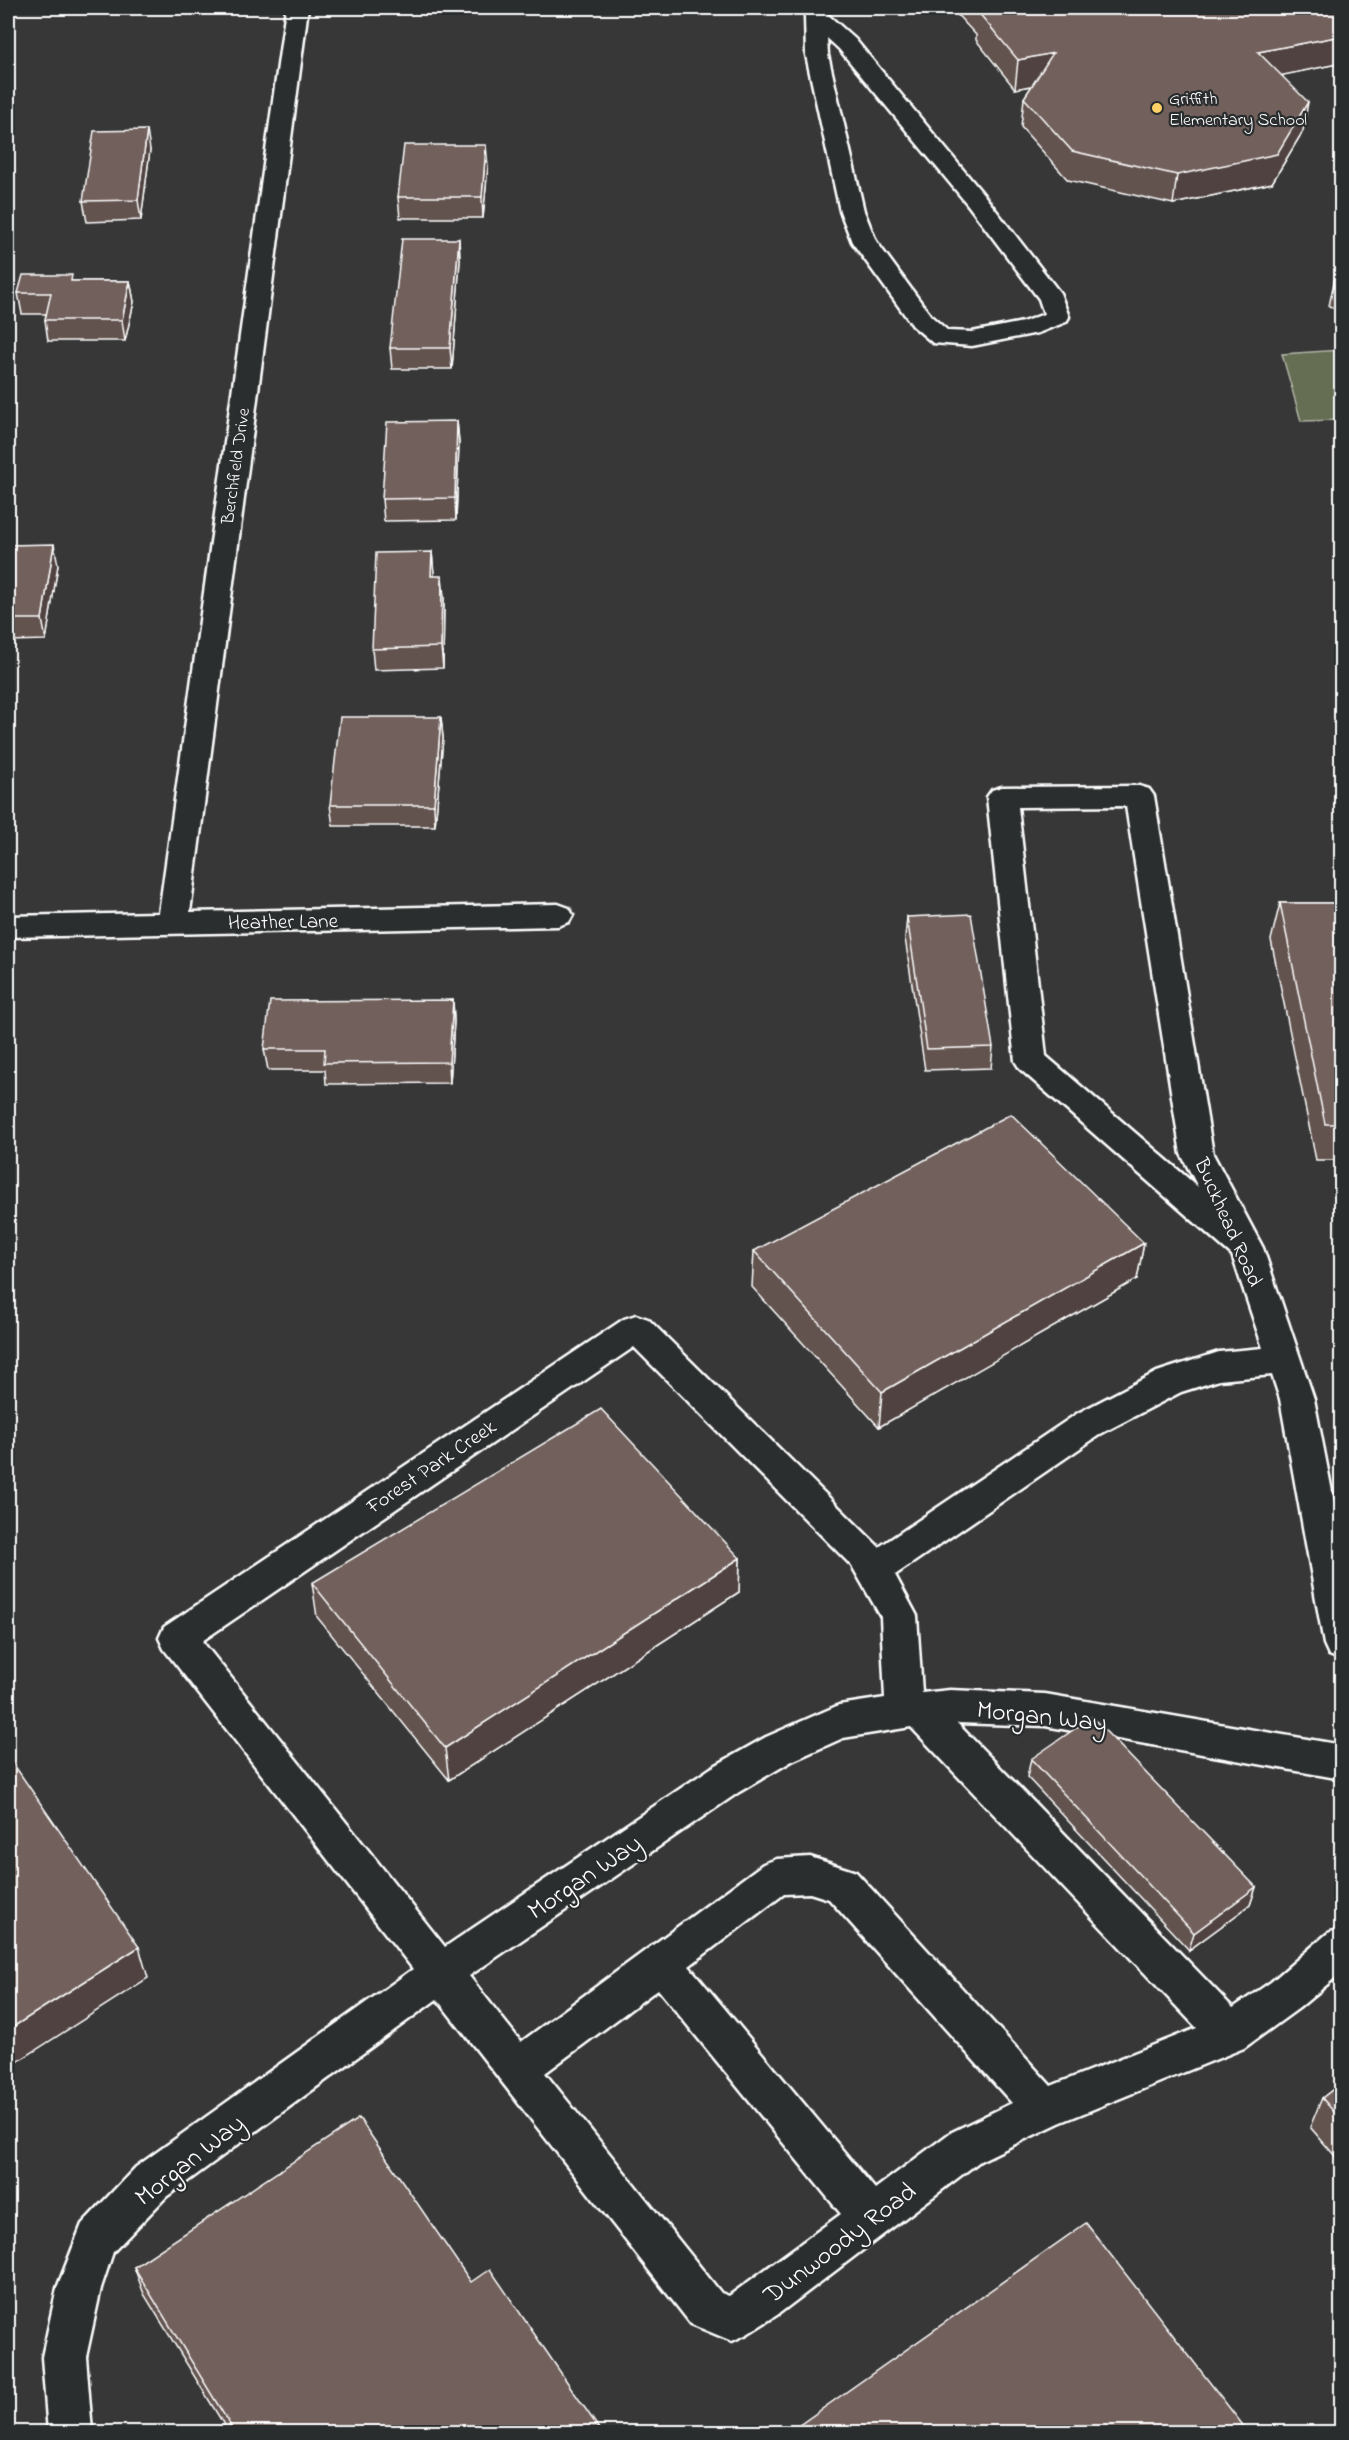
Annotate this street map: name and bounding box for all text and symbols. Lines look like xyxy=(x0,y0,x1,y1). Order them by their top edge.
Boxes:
place label: Griffith Elementary School xyxy=(1169,87,1307,134)
marker: Griffith Elementary School xyxy=(1150,101,1164,115)
street label: Berchfield Drive xyxy=(216,406,258,527)
street label: Heather Lane xyxy=(228,907,339,939)
street label: Buckhead Road xyxy=(1185,1153,1269,1292)
street label: Forest Park Creek xyxy=(360,1413,504,1523)
street label: Morgan Way xyxy=(975,1692,1109,1744)
street label: Morgan Way xyxy=(521,1826,651,1931)
street label: Morgan Way xyxy=(128,2106,254,2217)
street label: Dunwoody Road xyxy=(756,2174,925,2315)

